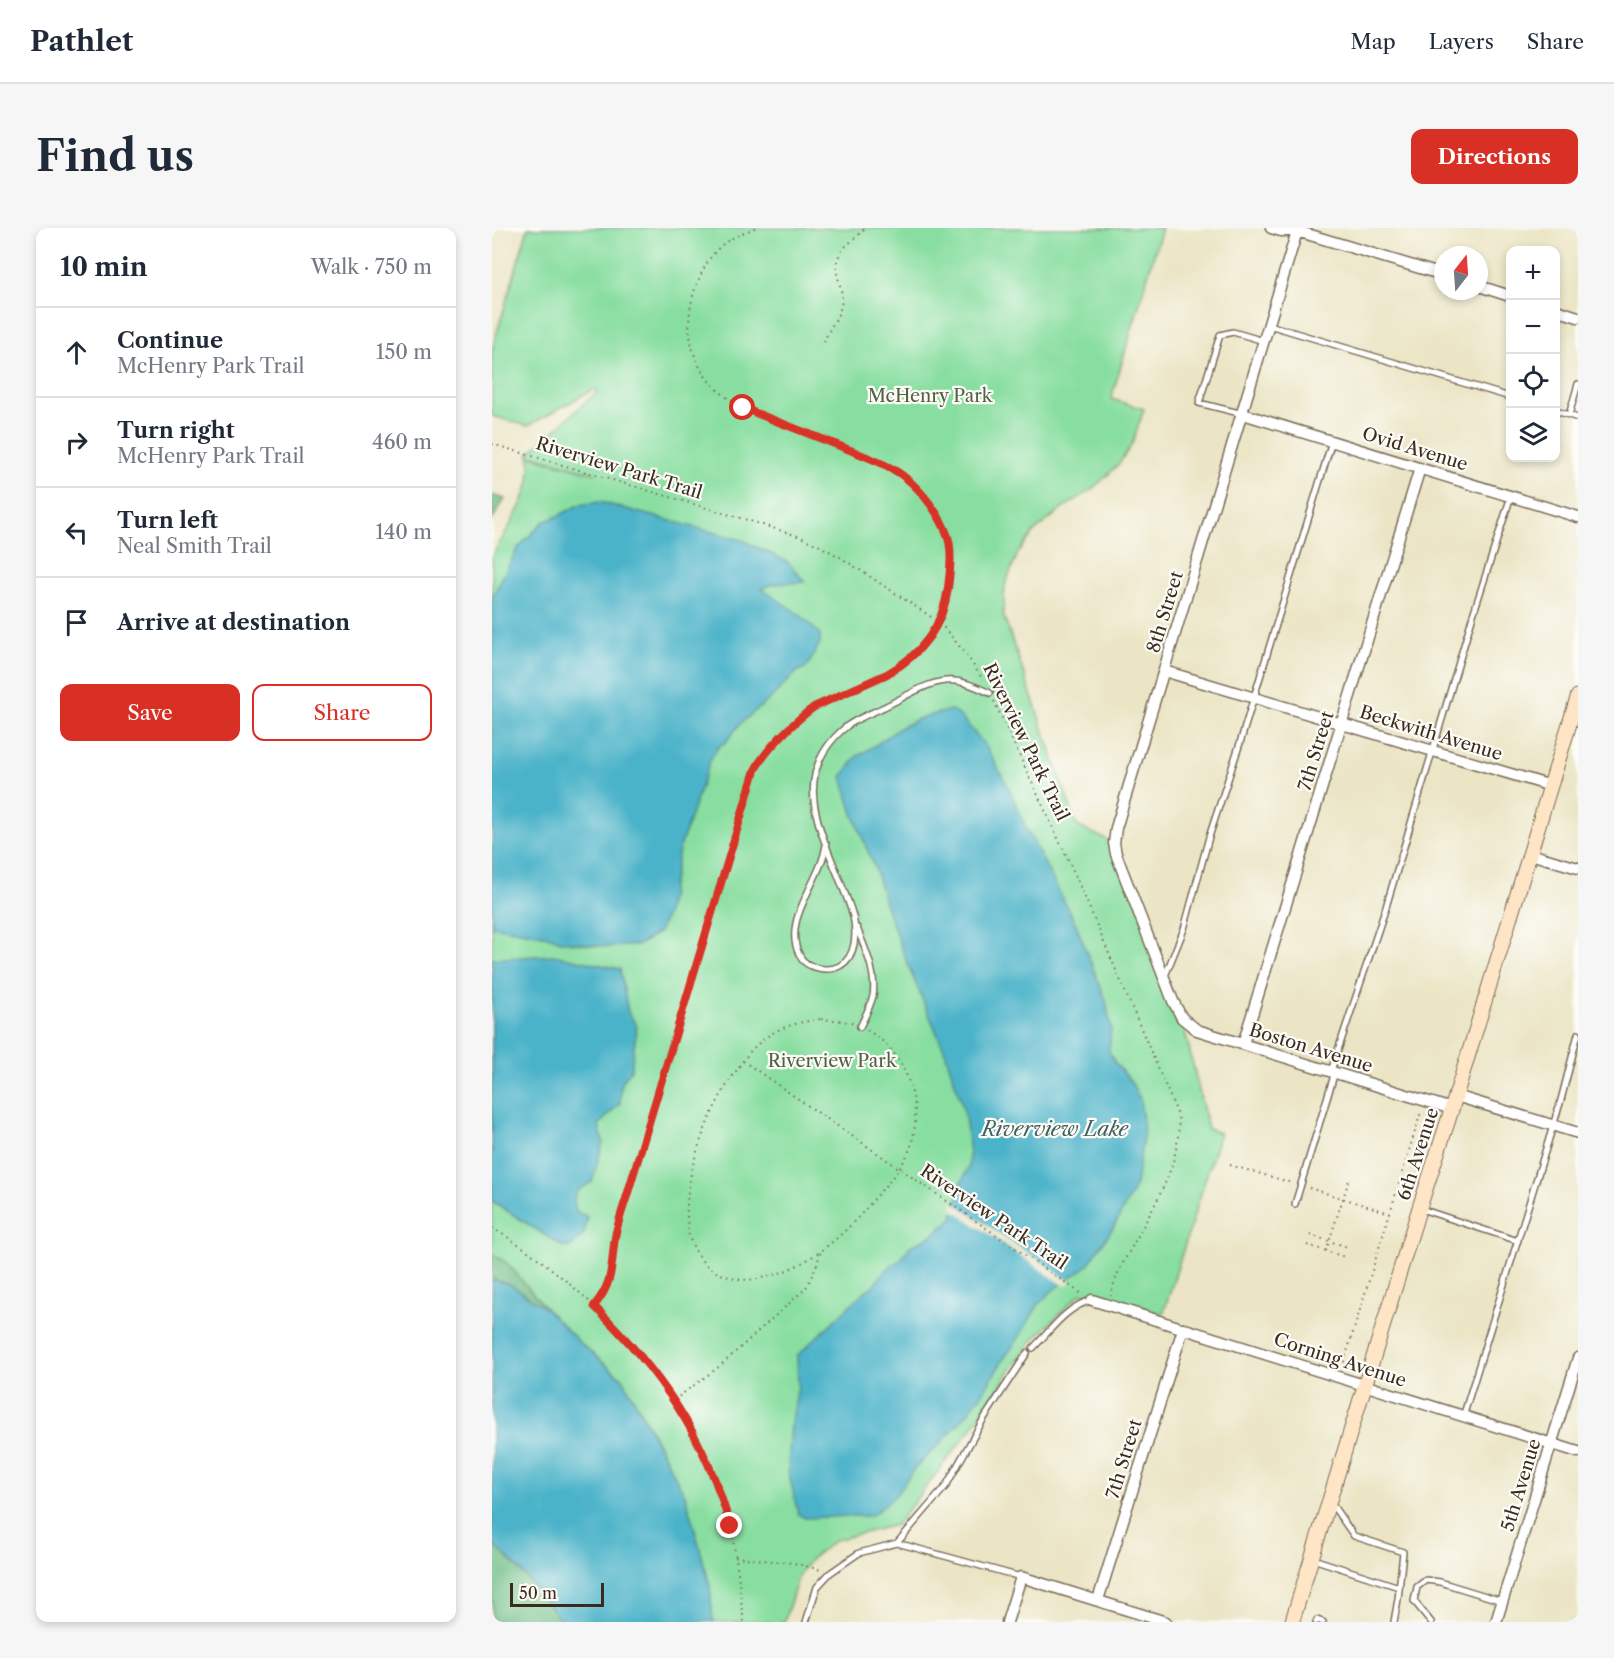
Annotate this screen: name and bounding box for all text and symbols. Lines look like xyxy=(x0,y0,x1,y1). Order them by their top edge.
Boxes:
text: Pathlet xyxy=(30,24,133,58)
text: Map xyxy=(1351,29,1396,54)
text: Layers xyxy=(1429,29,1494,54)
text: Share xyxy=(1527,29,1584,54)
button: Directions xyxy=(1411,129,1578,184)
text: Find us xyxy=(36,130,194,182)
north arrow xyxy=(1434,246,1488,300)
map controls xyxy=(1506,246,1560,462)
button: + xyxy=(1506,246,1560,300)
text: 10 min xyxy=(60,251,148,283)
text: Walk · 750 m xyxy=(311,255,432,279)
button: − xyxy=(1506,300,1560,354)
text: Continue xyxy=(117,327,223,354)
icon: ahead xyxy=(60,336,93,369)
text: 150 m xyxy=(376,340,432,364)
text: McHenry Park Trail xyxy=(117,354,304,378)
button: locate xyxy=(1506,354,1560,408)
park label: McHenry Park xyxy=(868,385,994,407)
route start xyxy=(729,394,755,420)
button: layers xyxy=(1506,408,1560,462)
text: Turn right xyxy=(117,417,235,444)
street label: Ovid Avenue xyxy=(1360,423,1470,475)
icon: right xyxy=(60,426,93,459)
text: 460 m xyxy=(372,430,432,454)
street label: Riverview Park Trail xyxy=(533,432,705,504)
text: McHenry Park Trail xyxy=(117,444,304,468)
text: Turn left xyxy=(117,507,218,534)
icon: left xyxy=(60,516,93,549)
text: 140 m xyxy=(375,520,432,544)
text: Neal Smith Trail xyxy=(117,534,272,558)
street label: 8th Street xyxy=(1142,568,1188,655)
icon: arrive xyxy=(60,606,93,639)
text: Arrive at destination xyxy=(117,609,350,636)
street label: Riverview Park Trail xyxy=(978,660,1074,824)
button: Save xyxy=(60,684,240,741)
button: Share xyxy=(252,684,432,741)
street label: Beckwith Avenue xyxy=(1357,701,1505,765)
street label: 7th Street xyxy=(1293,708,1339,794)
street label: Boston Avenue xyxy=(1247,1019,1375,1077)
park label: Riverview Park xyxy=(768,1050,898,1072)
street label: 6th Avenue xyxy=(1393,1105,1443,1203)
water label: Riverview Lake xyxy=(980,1117,1130,1141)
street label: Riverview Park Trail xyxy=(916,1160,1072,1274)
street label: Corning Avenue xyxy=(1271,1328,1409,1392)
street label: 7th Street xyxy=(1101,1416,1147,1502)
street label: 5th Avenue xyxy=(1497,1436,1545,1534)
route end xyxy=(716,1512,742,1538)
scale bar xyxy=(510,1580,604,1608)
text: 50 m xyxy=(519,1583,557,1603)

